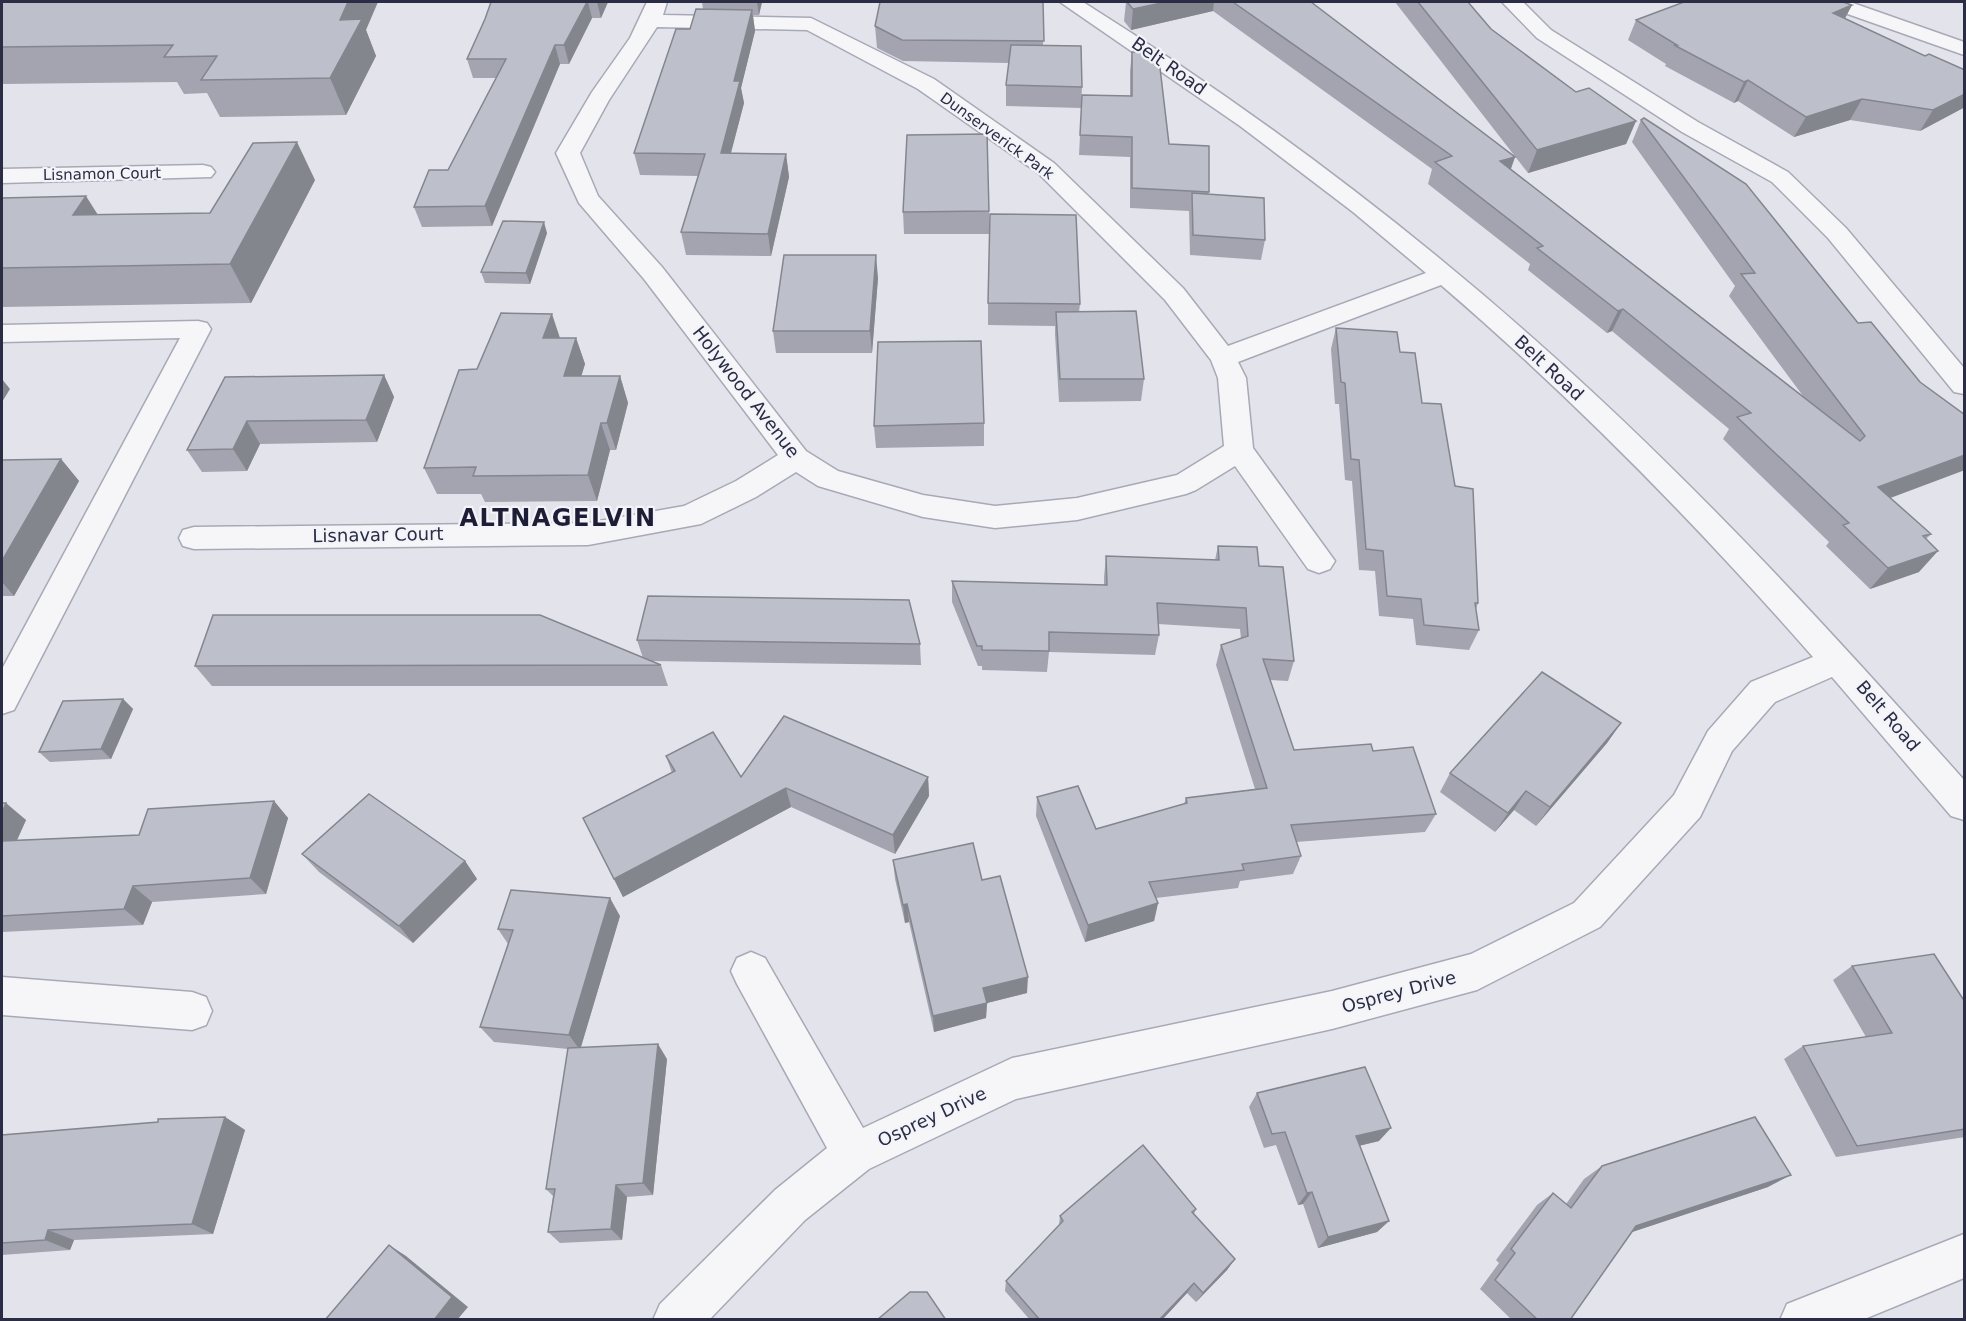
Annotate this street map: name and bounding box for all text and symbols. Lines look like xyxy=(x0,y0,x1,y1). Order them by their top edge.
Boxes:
street label: Belt Road xyxy=(1128,32,1211,99)
street label: Dunserverick Park xyxy=(937,89,1058,184)
street label: Lisnamon Court xyxy=(43,164,161,184)
street label: Holywood Avenue xyxy=(689,322,804,462)
street label: Belt Road xyxy=(1511,331,1588,405)
district label: ALTNAGELVIN xyxy=(459,504,657,532)
street label: Lisnavar Court xyxy=(312,523,444,546)
street label: Belt Road xyxy=(1852,676,1925,755)
street label: Osprey Drive xyxy=(1339,966,1458,1017)
street label: Osprey Drive xyxy=(874,1082,989,1151)

